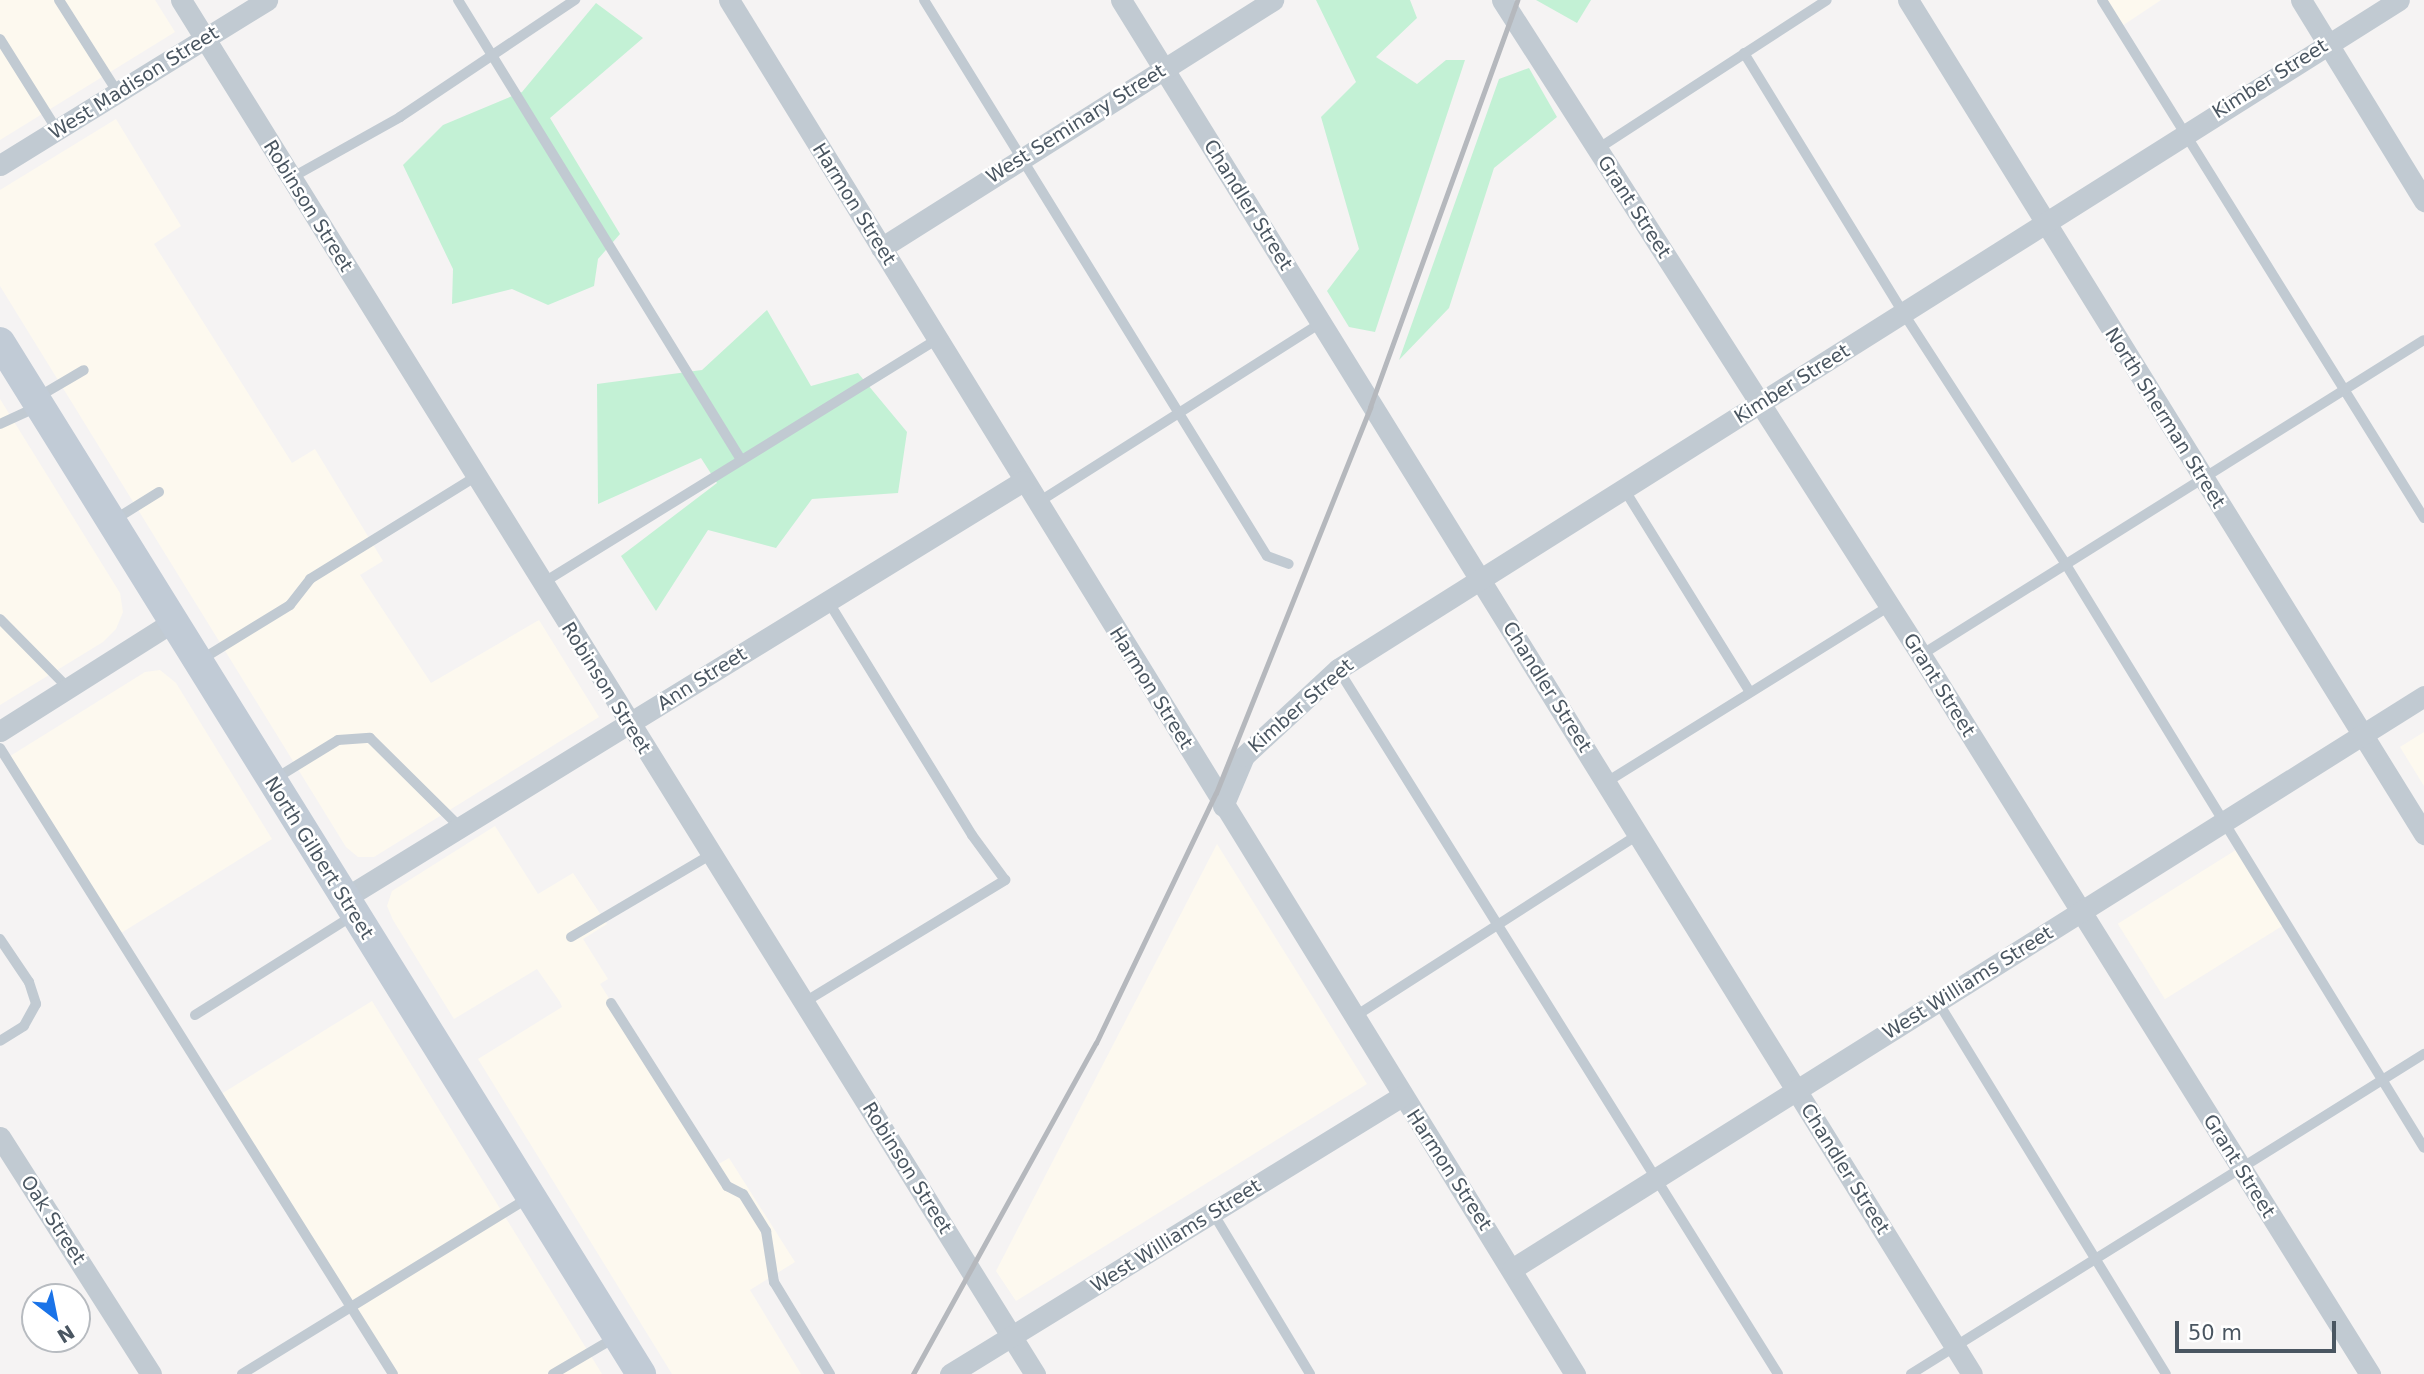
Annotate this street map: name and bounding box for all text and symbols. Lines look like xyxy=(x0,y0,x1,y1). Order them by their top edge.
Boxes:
street label: West Madison Street xyxy=(45,22,223,144)
street label: Kimber Street xyxy=(2208,34,2332,124)
street label: West Seminary Street xyxy=(982,60,1170,188)
street label: Robinson Street xyxy=(258,136,358,276)
street label: Chandler Street xyxy=(1199,136,1297,274)
street label: Harmon Street xyxy=(807,139,901,269)
street label: Grant Street xyxy=(1592,152,1676,262)
street label: North Sherman Street xyxy=(2100,324,2230,512)
street label: Kimber Street xyxy=(1730,339,1854,429)
street label: Robinson Street xyxy=(556,618,656,758)
street label: Chandler Street xyxy=(1498,618,1596,756)
street label: Harmon Street xyxy=(1104,623,1198,753)
street label: Grant Street xyxy=(1898,629,1980,741)
street label: Ann Street xyxy=(653,643,751,715)
street label: Kimber Street xyxy=(1244,654,1358,758)
street label: North Gilbert Street xyxy=(260,773,378,943)
street label: West Williams Street xyxy=(1879,921,2057,1045)
street label: Robinson Street xyxy=(857,1098,957,1238)
street label: Chandler Street xyxy=(1796,1100,1894,1238)
street label: Harmon Street xyxy=(1401,1105,1497,1235)
street label: Grant Street xyxy=(2198,1110,2280,1222)
street label: Oak Street xyxy=(16,1171,90,1269)
street label: West Williams Street xyxy=(1087,1174,1265,1298)
north arrow xyxy=(21,1283,91,1353)
scale bar xyxy=(2179,1308,2340,1352)
text: N xyxy=(53,1321,79,1348)
text: 50 m xyxy=(2188,1321,2242,1345)

